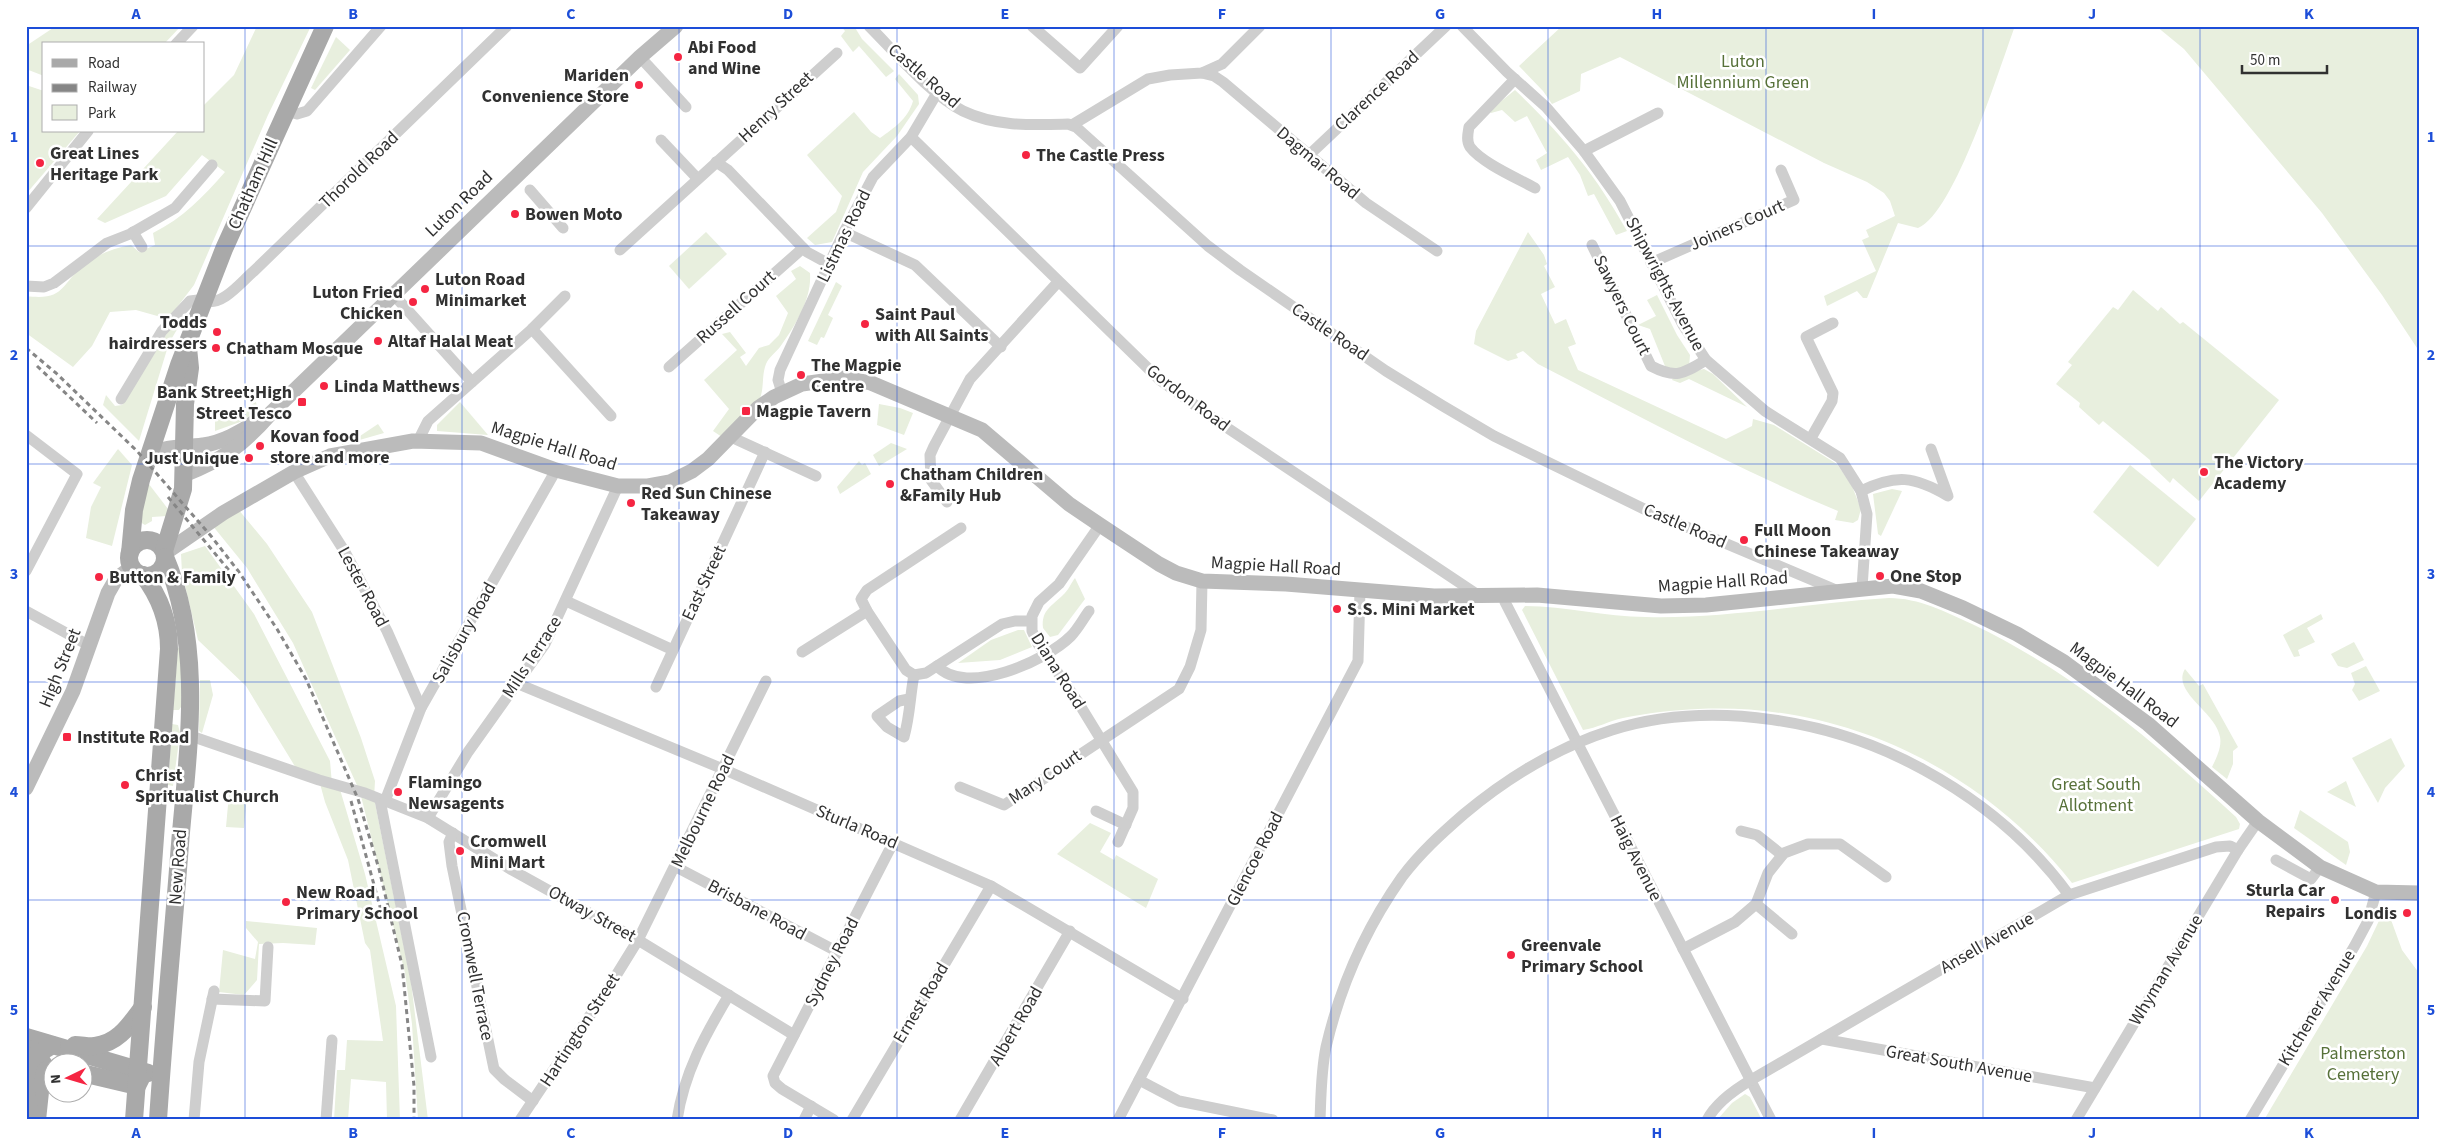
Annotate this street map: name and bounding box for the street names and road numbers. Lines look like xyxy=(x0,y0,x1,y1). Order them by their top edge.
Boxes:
street label: Castle Road xyxy=(882,38,966,114)
street label: Clarence Road xyxy=(1329,45,1425,137)
street label: Henry Street xyxy=(733,66,819,148)
street label: Dagmar Road xyxy=(1271,121,1365,205)
street label: Thorold Road xyxy=(314,126,404,214)
street label: Chatham Hill xyxy=(222,134,284,234)
street label: Luton Road xyxy=(419,165,499,243)
street label: Listmas Road xyxy=(811,185,877,287)
street label: Joiners Court xyxy=(1686,193,1788,257)
street label: Shipwrights Avenue xyxy=(1619,212,1711,356)
street label: Sawyers Court xyxy=(1587,251,1657,359)
street label: Russell Court xyxy=(691,265,781,349)
street label: Castle Road xyxy=(1286,297,1374,367)
street label: Gordon Road xyxy=(1141,358,1235,438)
street label: Magpie Hall Road xyxy=(488,415,620,477)
street label: Castle Road xyxy=(1639,497,1731,555)
street label: East Street xyxy=(676,541,732,625)
street label: Lester Road xyxy=(331,542,395,632)
street label: Magpie Hall Road xyxy=(1210,550,1342,582)
street label: Magpie Hall Road xyxy=(1657,565,1789,599)
street label: Salisbury Road xyxy=(426,578,502,688)
street label: Mills Terrace xyxy=(496,611,568,703)
street label: High Street xyxy=(33,624,87,712)
street label: Diana Road xyxy=(1025,628,1091,714)
street label: Magpie Hall Road xyxy=(2064,636,2184,734)
street label: Mary Court xyxy=(1004,743,1086,811)
street label: Melbourne Road xyxy=(665,750,741,872)
street label: Sturla Road xyxy=(812,798,902,856)
street label: Glencoe Road xyxy=(1220,807,1290,911)
street label: Haig Avenue xyxy=(1604,811,1668,905)
street label: New Road xyxy=(163,828,193,906)
street label: Brisbane Road xyxy=(703,873,811,947)
street label: Otway Street xyxy=(544,880,640,948)
street label: Ansell Avenue xyxy=(1936,906,2038,980)
street label: Cromwell Terrace xyxy=(450,909,500,1043)
street label: Whyman Avenue xyxy=(2123,910,2209,1030)
street label: Sydney Road xyxy=(799,913,865,1011)
street label: Kitchener Avenue xyxy=(2272,945,2362,1071)
street label: Ernest Road xyxy=(887,958,955,1048)
street label: Hartington Street xyxy=(534,968,626,1092)
street label: Albert Road xyxy=(983,982,1049,1070)
street label: Great South Avenue xyxy=(1884,1039,2034,1089)

